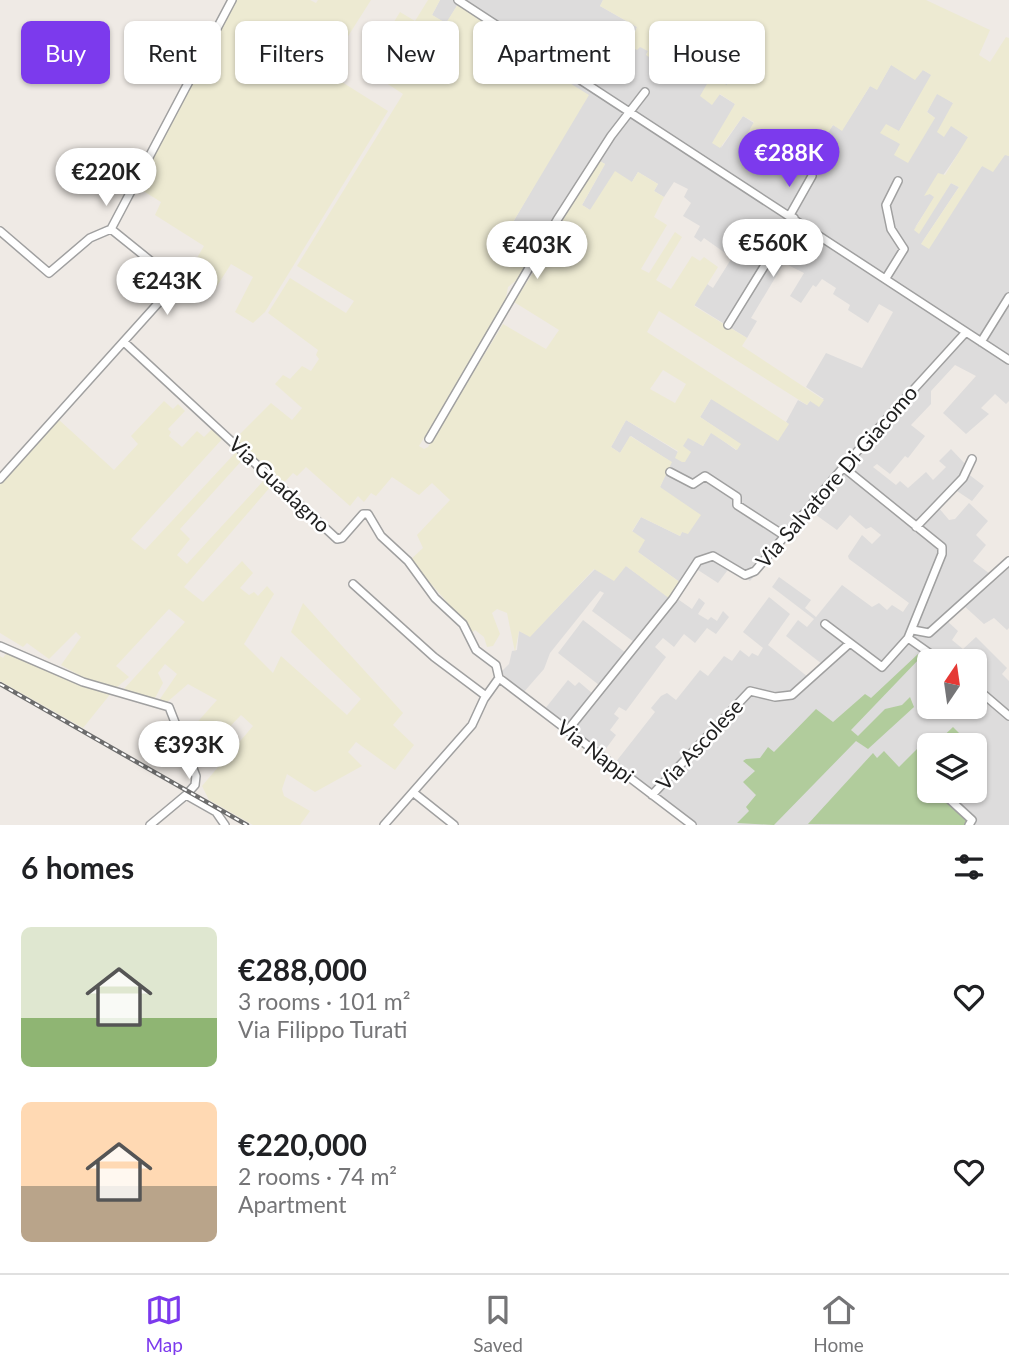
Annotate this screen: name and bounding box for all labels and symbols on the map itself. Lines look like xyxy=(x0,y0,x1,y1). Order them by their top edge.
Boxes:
pin: €288K xyxy=(740,130,838,189)
pin: €220K xyxy=(57,148,155,208)
pin: €560K xyxy=(724,219,822,279)
pin: €403K xyxy=(488,222,586,281)
pin: €243K xyxy=(118,258,216,317)
street label: Via Salvatore Di Giacomo xyxy=(750,380,922,572)
street label: Via Guadagno xyxy=(224,431,336,537)
north arrow xyxy=(917,649,987,719)
street label: Via Ascolese xyxy=(650,693,747,795)
street label: Via Nappi xyxy=(553,714,639,788)
pin: €393K xyxy=(140,722,238,781)

